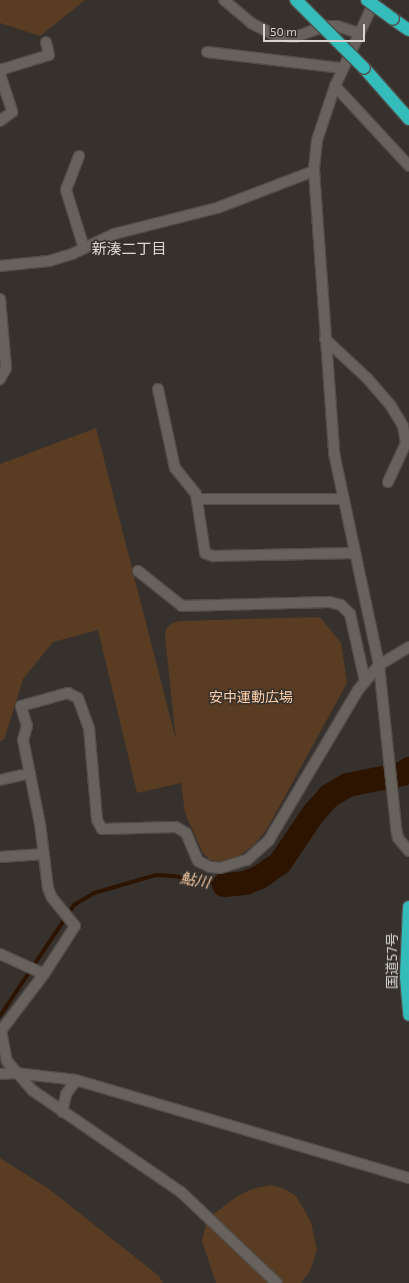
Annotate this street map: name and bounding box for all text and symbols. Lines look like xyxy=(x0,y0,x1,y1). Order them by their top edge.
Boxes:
scale bar xyxy=(265,16,367,42)
text: 50 m xyxy=(270,24,297,38)
district label: 新湊二丁目 xyxy=(92,240,166,258)
park label: 安中運動広場 xyxy=(209,689,293,705)
water label: 鮎川 xyxy=(179,869,211,891)
street label: 国道57号 xyxy=(384,933,400,989)

